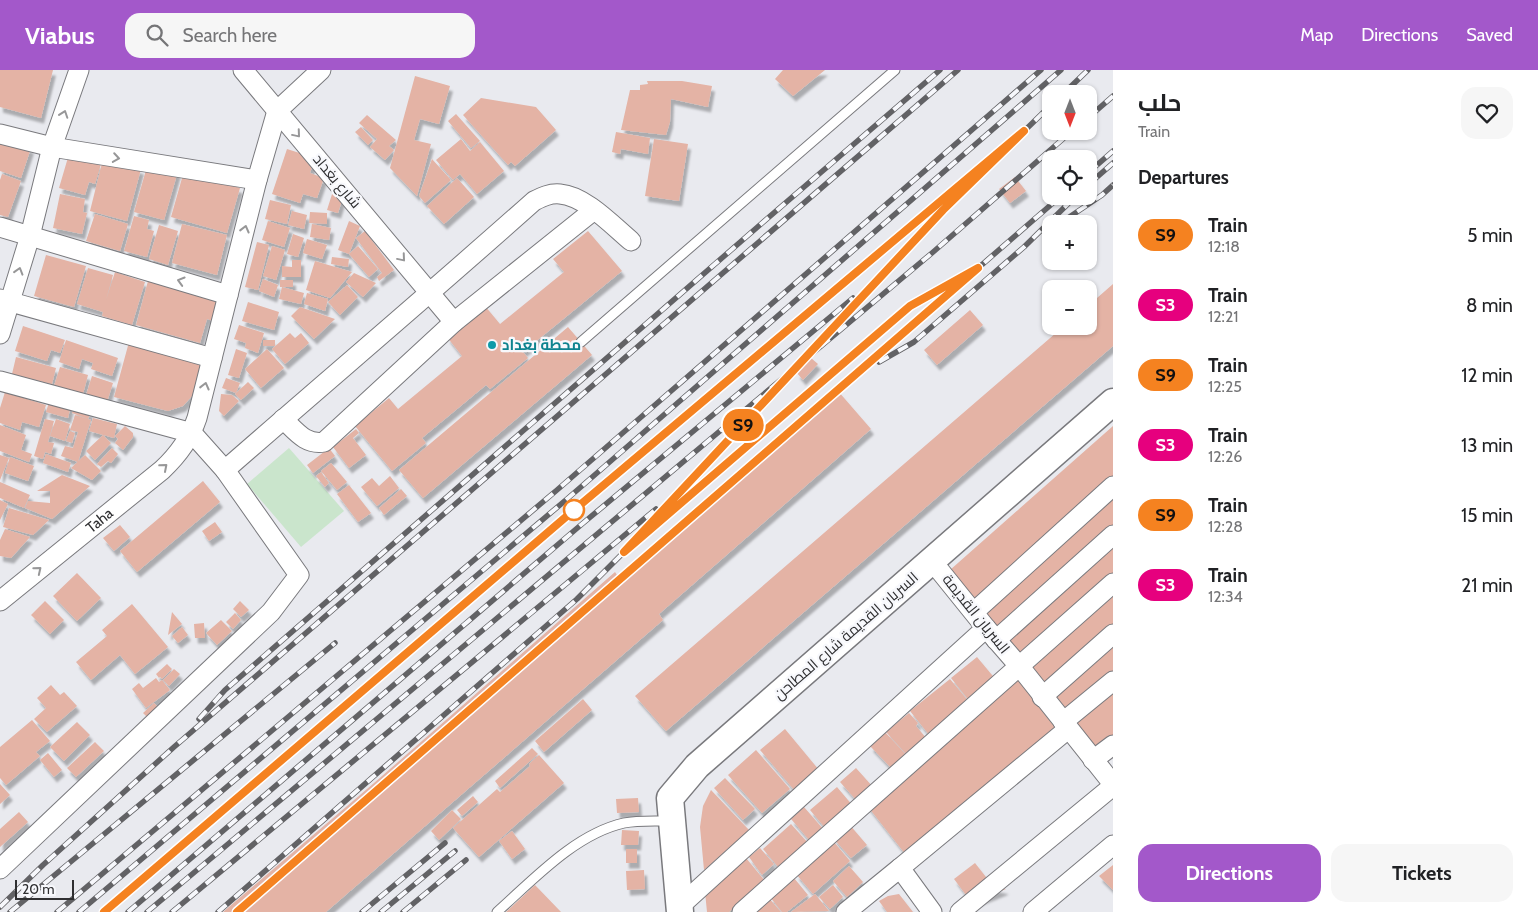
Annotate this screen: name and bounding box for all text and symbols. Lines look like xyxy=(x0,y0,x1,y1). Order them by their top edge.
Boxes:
search box xyxy=(125,13,475,58)
text: Viabus xyxy=(25,21,95,50)
icon: search xyxy=(143,21,171,49)
text: Search here xyxy=(183,24,277,47)
text: Map xyxy=(1300,24,1333,46)
text: Directions xyxy=(1361,24,1438,46)
text: Saved xyxy=(1466,24,1513,46)
north arrow xyxy=(1042,85,1098,140)
map controls xyxy=(1042,85,1097,335)
button: heart xyxy=(1461,87,1513,139)
text: حلب xyxy=(1138,88,1182,117)
one-way arrow xyxy=(58,111,68,119)
text: Train xyxy=(1138,122,1170,141)
one-way arrow xyxy=(291,128,300,137)
street label: شارع بغداد xyxy=(308,150,365,213)
button: locate xyxy=(1042,150,1097,205)
one-way arrow xyxy=(112,152,121,162)
text: Departures xyxy=(1138,166,1229,189)
text: Train xyxy=(1208,214,1248,237)
button: + xyxy=(1042,215,1097,270)
one-way arrow xyxy=(239,224,250,233)
text: S9 xyxy=(1155,224,1176,246)
text: 5 min xyxy=(1467,224,1513,247)
text: 12:18 xyxy=(1208,237,1240,256)
one-way arrow xyxy=(396,252,405,261)
one-way arrow xyxy=(14,267,24,275)
one-way arrow xyxy=(178,276,186,286)
button: − xyxy=(1042,280,1097,335)
text: Train xyxy=(1208,284,1248,307)
text: S3 xyxy=(1155,294,1176,316)
text: 8 min xyxy=(1466,294,1513,317)
text: 12:21 xyxy=(1208,307,1239,326)
place label: محطة بغداد xyxy=(502,336,581,354)
marker: محطة بغداد xyxy=(486,339,498,351)
text: Train xyxy=(1208,354,1248,377)
text: S9 xyxy=(1155,364,1176,386)
text: 12 min xyxy=(1461,364,1513,387)
text: 12:25 xyxy=(1208,377,1242,396)
one-way arrow xyxy=(199,382,210,391)
line badge: S9 xyxy=(720,409,766,441)
text: S9 xyxy=(733,414,753,436)
text: Train xyxy=(1208,424,1248,447)
text: S3 xyxy=(1155,434,1176,456)
text: 13 min xyxy=(1461,434,1513,457)
text: 12:26 xyxy=(1208,447,1242,466)
one-way arrow xyxy=(158,465,167,473)
text: Train xyxy=(1208,494,1248,517)
unlabelled marker xyxy=(563,499,585,521)
street label: Taha xyxy=(82,504,117,537)
text: S9 xyxy=(1155,504,1176,526)
text: 15 min xyxy=(1461,504,1513,527)
text: 12:28 xyxy=(1208,517,1243,536)
text: Train xyxy=(1208,564,1248,587)
one-way arrow xyxy=(32,567,41,575)
street label: السريان القديمة شارع المطاحن xyxy=(770,568,923,705)
street label: السريان القديمة xyxy=(938,571,1013,658)
text: S3 xyxy=(1155,574,1176,596)
text: 21 min xyxy=(1461,574,1513,597)
text: 12:34 xyxy=(1208,587,1243,606)
button: Directions xyxy=(1138,844,1321,902)
button: Tickets xyxy=(1331,844,1513,902)
scale bar xyxy=(15,877,74,900)
text: 20 m xyxy=(22,880,55,898)

